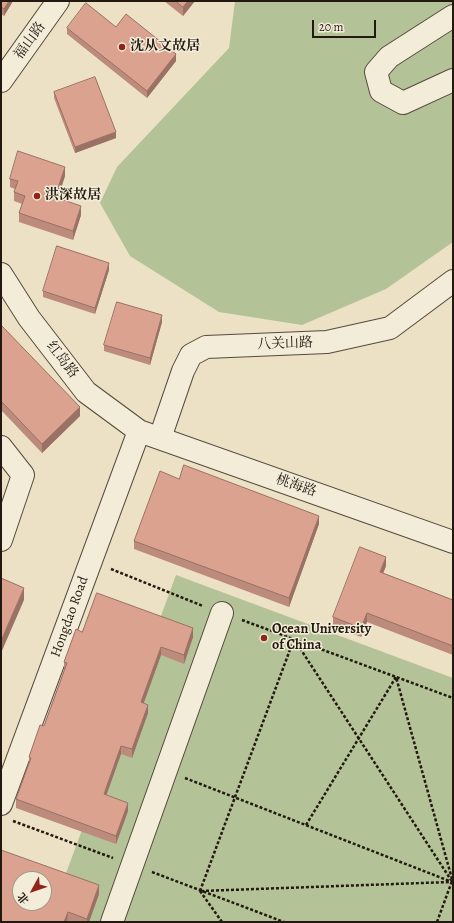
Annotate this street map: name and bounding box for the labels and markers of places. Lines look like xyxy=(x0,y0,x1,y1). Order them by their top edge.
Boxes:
place label: 沈从文故居 xyxy=(130,39,200,55)
marker: 沈从文故居 xyxy=(117,42,127,52)
place label: 洪深故居 xyxy=(45,188,101,204)
marker: 洪深故居 xyxy=(32,191,42,201)
place label: Ocean University of China xyxy=(272,622,371,654)
marker: Ocean University of China xyxy=(259,633,269,643)

